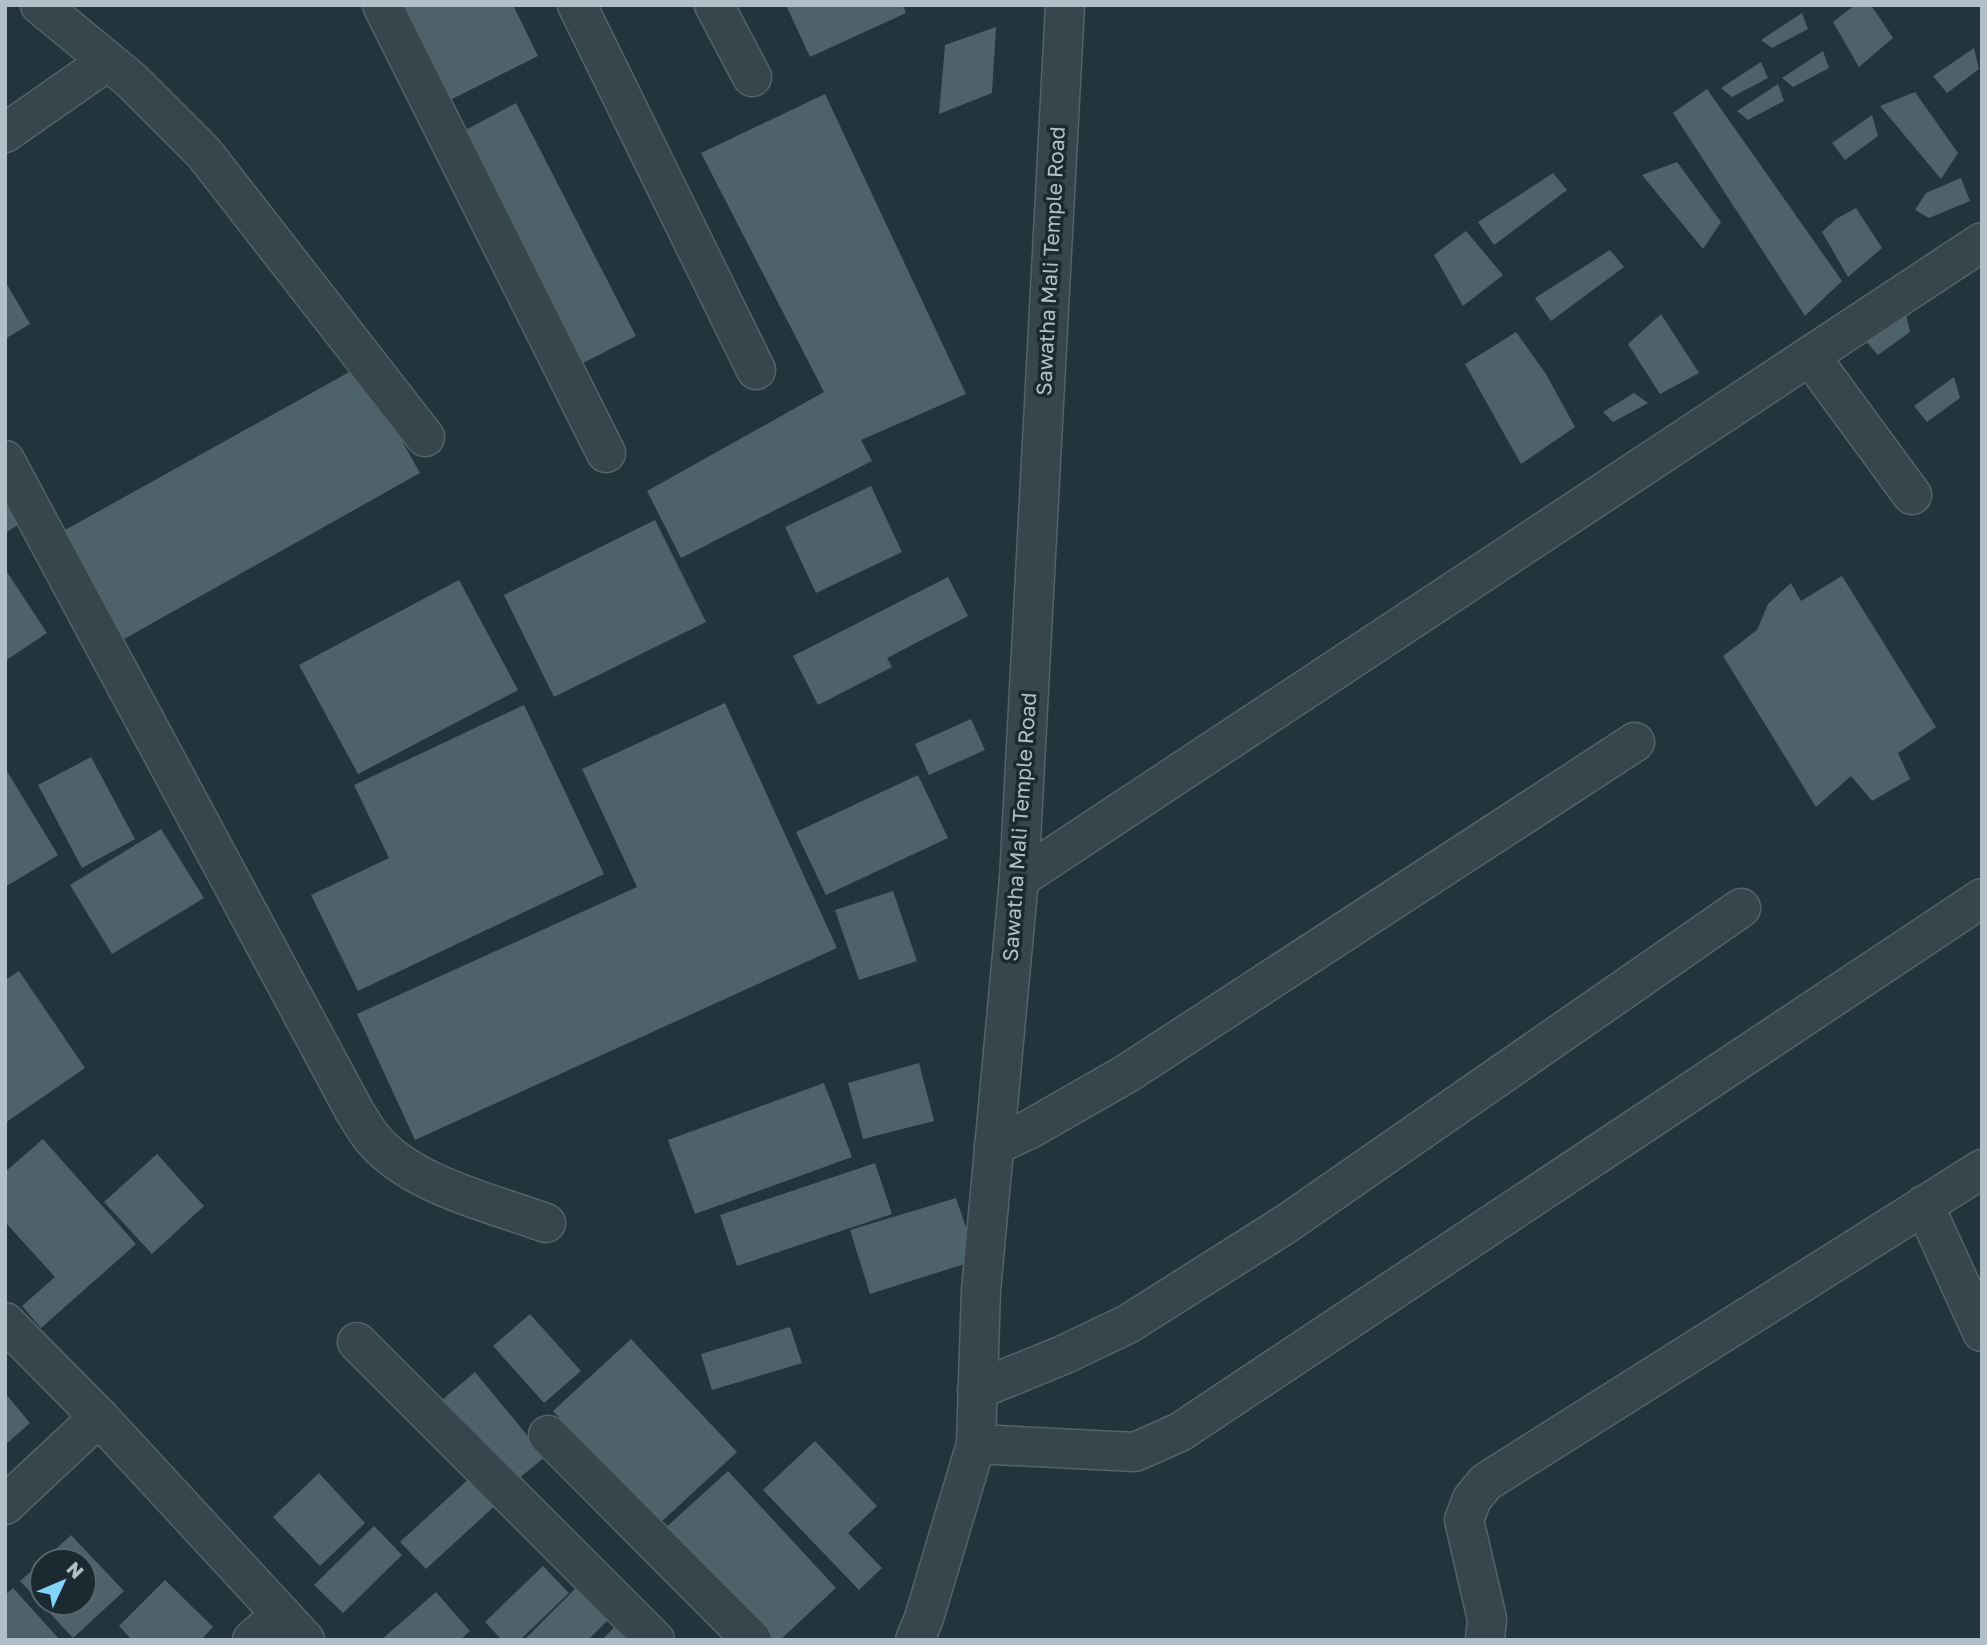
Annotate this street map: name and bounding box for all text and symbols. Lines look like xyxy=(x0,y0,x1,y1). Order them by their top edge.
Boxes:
street label: Sawatha Mali Temple Road xyxy=(1030,126,1070,396)
street label: Sawatha Mali Temple Road xyxy=(997,692,1041,962)
north arrow xyxy=(28,1547,98,1617)
text: N xyxy=(62,1557,89,1583)

